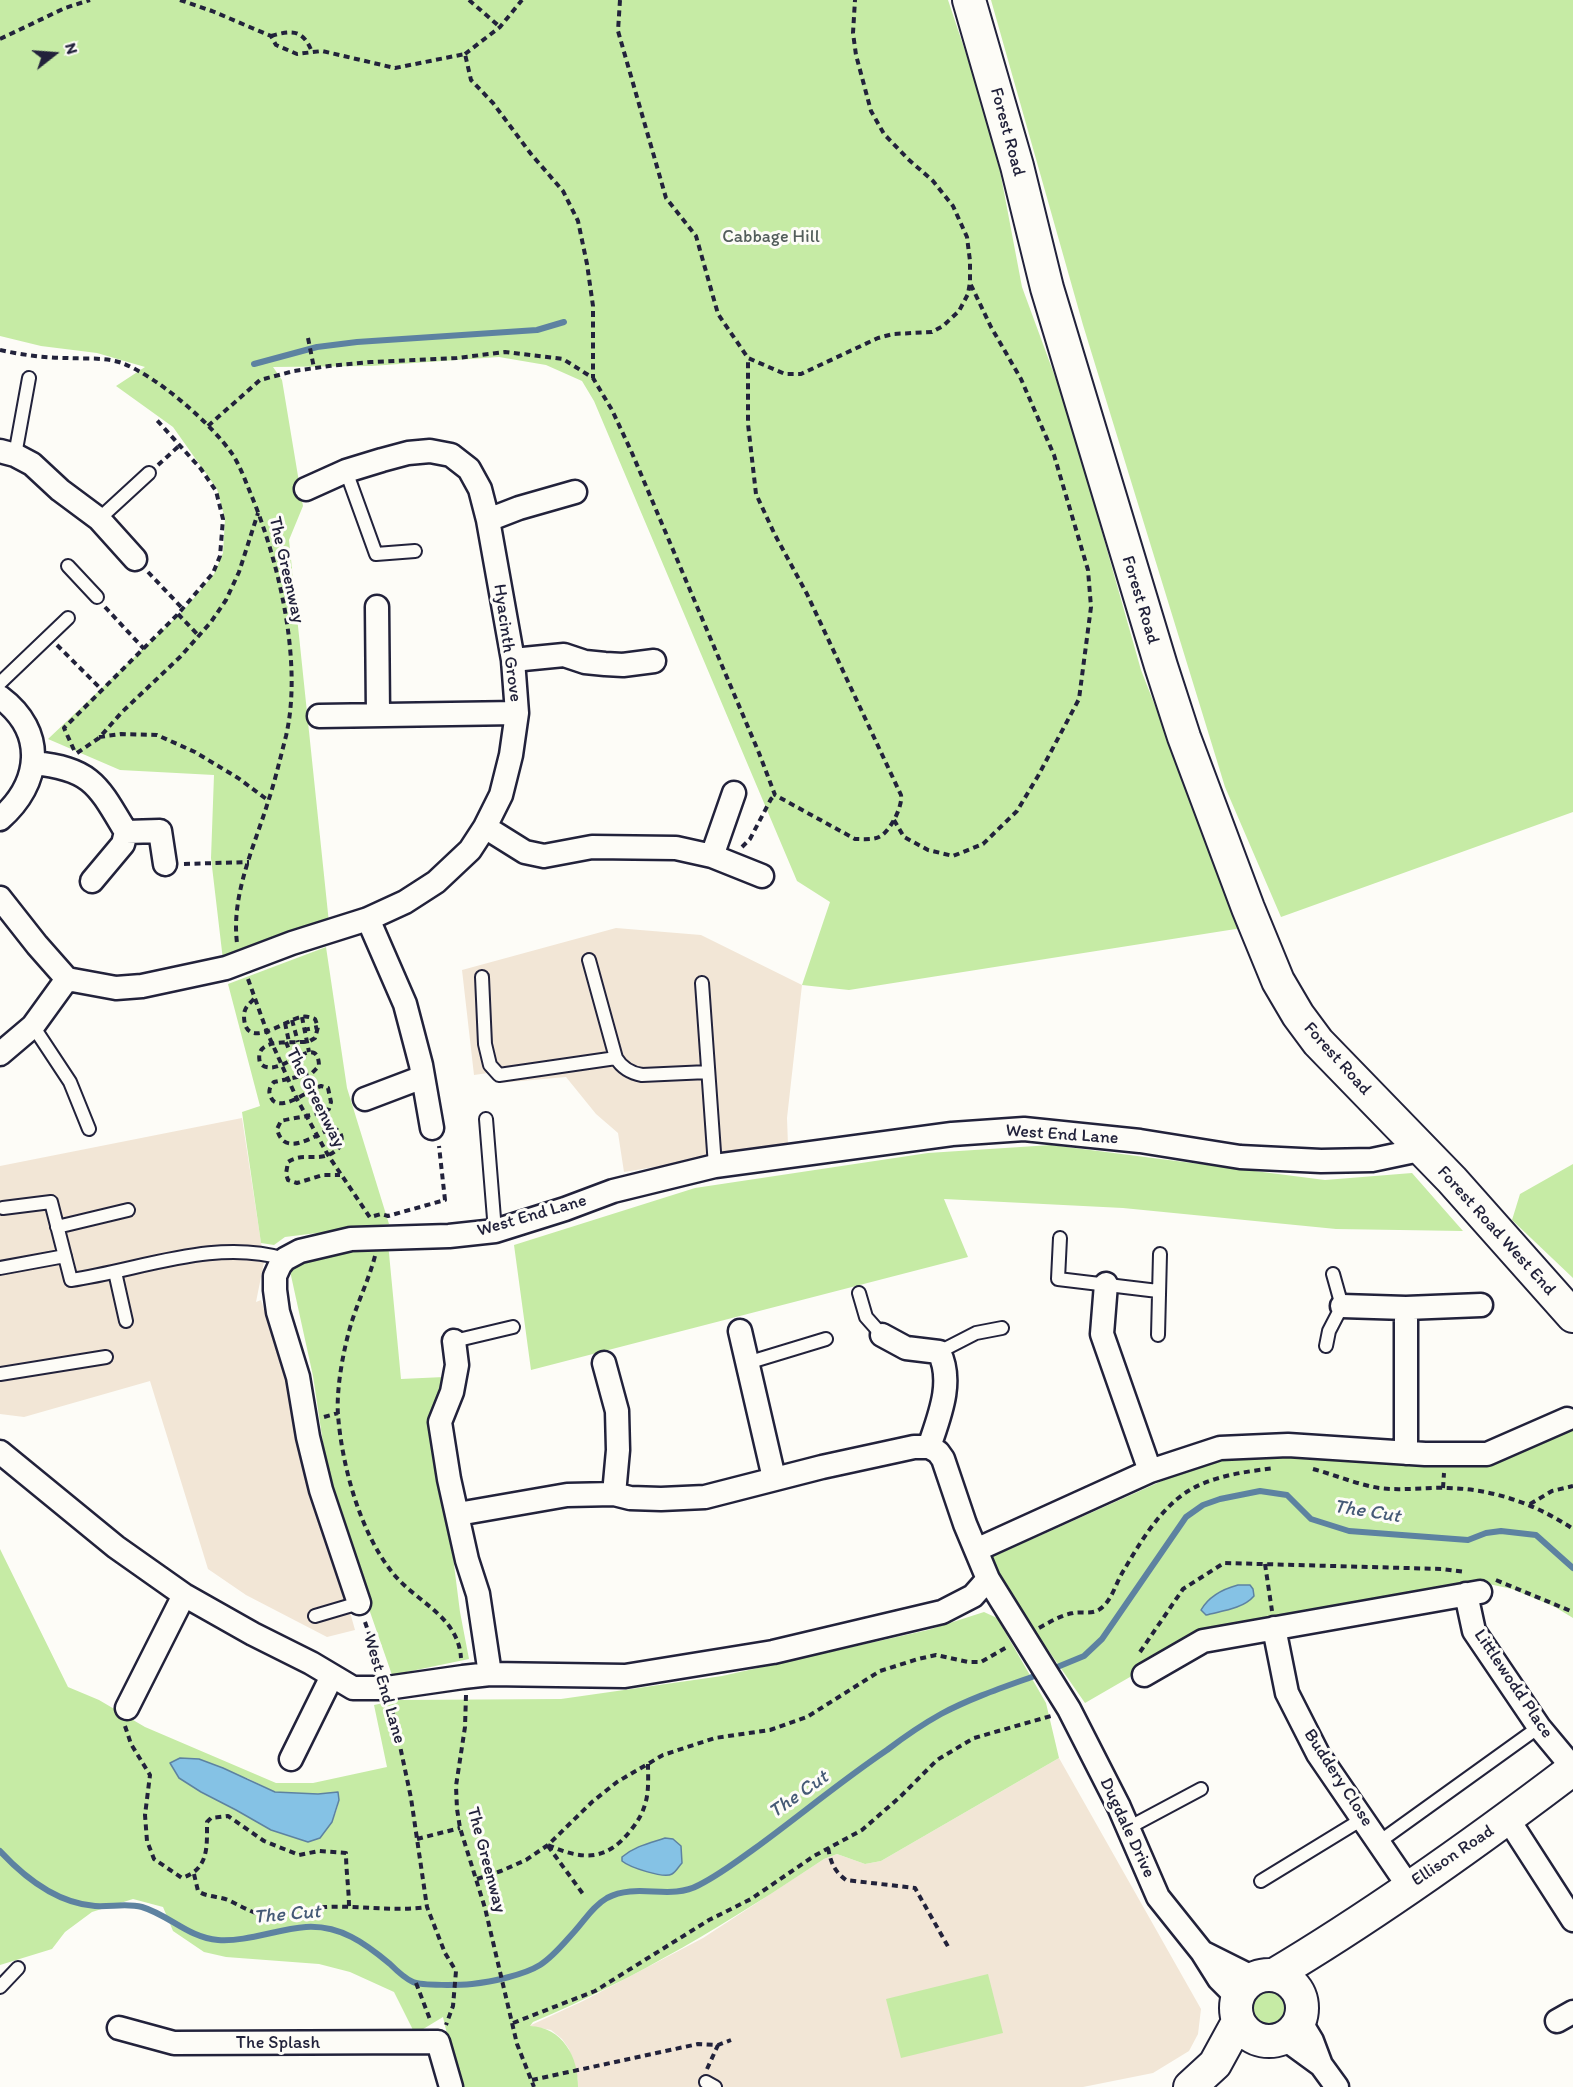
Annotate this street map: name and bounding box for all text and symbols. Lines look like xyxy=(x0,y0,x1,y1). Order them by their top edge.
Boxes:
north arrow xyxy=(24,24,84,84)
text: N xyxy=(61,41,82,57)
street label: Forest Road xyxy=(985,85,1029,179)
park label: Cabbage Hill xyxy=(722,226,820,248)
street label: The Greenway xyxy=(263,515,309,625)
street label: Forest Road xyxy=(1116,553,1164,647)
street label: Hyacinth Grove xyxy=(488,583,526,703)
street label: Forest Road xyxy=(1298,1018,1376,1100)
street label: The Greenway xyxy=(281,1045,349,1151)
street label: West End Lane xyxy=(1005,1120,1119,1150)
street label: Forest Road West End xyxy=(1432,1162,1560,1300)
street label: West End Lane xyxy=(475,1190,589,1242)
water label: The Cut xyxy=(1332,1495,1402,1529)
street label: Littlewodd Place xyxy=(1469,1625,1557,1743)
street label: West End Lane xyxy=(358,1632,410,1746)
street label: Buddery Close xyxy=(1299,1725,1377,1831)
water label: The Cut xyxy=(765,1766,833,1824)
street label: Dugdale Drive xyxy=(1094,1775,1160,1881)
street label: The Greenway xyxy=(461,1805,511,1915)
street label: Ellison Road xyxy=(1408,1820,1498,1892)
water label: The Cut xyxy=(252,1900,322,1930)
street label: The Splash xyxy=(236,2032,320,2054)

